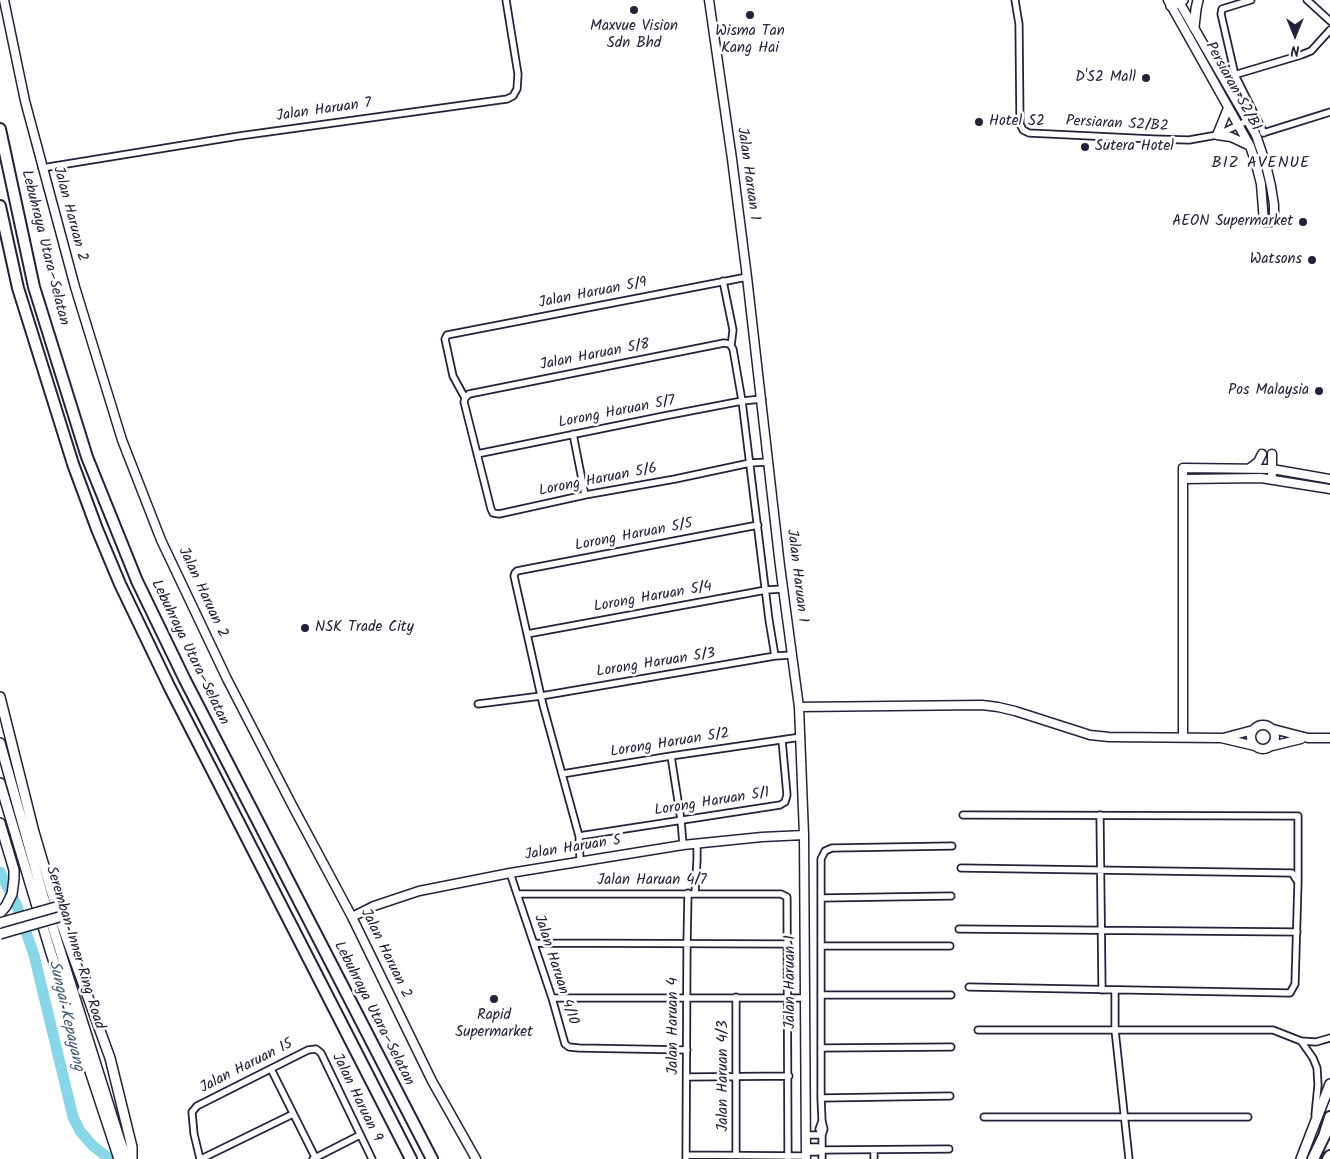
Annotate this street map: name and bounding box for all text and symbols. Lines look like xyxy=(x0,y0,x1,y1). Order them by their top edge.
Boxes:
marker: Maxvue Vision Sdn Bhd xyxy=(628,4,640,16)
marker: Wisma Tan Kang Hai xyxy=(744,9,756,21)
north arrow xyxy=(1270,10,1320,60)
place label: Maxvue Vision Sdn Bhd xyxy=(590,18,678,53)
place label: Wisma Tan Kang Hai xyxy=(715,23,785,58)
street label: Persiaran S2/B1 xyxy=(1200,39,1264,135)
text: N xyxy=(1291,39,1299,61)
place label: D'S2 Mall xyxy=(1075,69,1136,87)
marker: D'S2 Mall xyxy=(1140,72,1152,84)
street label: Jalan Haruan 7 xyxy=(275,95,373,127)
place label: Hotel S2 xyxy=(989,113,1045,131)
street label: Persiaran S2/B2 xyxy=(1065,113,1169,137)
marker: Hotel S2 xyxy=(973,116,985,128)
street label: Jalan Haruan 1 xyxy=(732,126,762,222)
place label: Sutera Hotel xyxy=(1095,138,1174,156)
marker: Sutera Hotel xyxy=(1079,141,1091,153)
district label: BIZ AVENUE xyxy=(1210,154,1312,174)
street label: Jalan Haruan 2 xyxy=(48,164,90,264)
street label: Lebuhraya Utara–Selatan xyxy=(16,169,72,327)
place label: AEON Supermarket xyxy=(1172,213,1293,231)
marker: AEON Supermarket xyxy=(1297,216,1309,228)
place label: Watsons xyxy=(1250,251,1302,269)
marker: Watsons xyxy=(1306,254,1318,266)
street label: Jalan Haruan 5/9 xyxy=(537,275,649,313)
street label: Jalan Haruan 5/8 xyxy=(539,337,651,375)
place label: Pos Malaysia xyxy=(1228,382,1309,400)
marker: Pos Malaysia xyxy=(1313,385,1325,397)
street label: Lorong Haruan 5/7 xyxy=(557,393,677,433)
street label: Lorong Haruan 5/6 xyxy=(537,461,659,501)
street label: Lorong Haruan 5/5 xyxy=(574,516,694,556)
street label: Jalan Haruan 1 xyxy=(781,528,811,624)
street label: Jalan Haruan 2 xyxy=(173,545,231,641)
street label: Lebuhraya Utara–Selatan xyxy=(146,577,232,729)
street label: Lorong Haruan 5/4 xyxy=(592,579,714,617)
place label: NSK Trade City xyxy=(315,619,414,637)
marker: NSK Trade City xyxy=(299,622,311,634)
street label: Lorong Haruan 5/3 xyxy=(595,646,717,682)
street label: Lorong Haruan 5/2 xyxy=(609,726,731,762)
street label: Lorong Haruan 5/1 xyxy=(653,785,771,821)
street label: Jalan Haruan 5 xyxy=(524,833,622,865)
street label: Seremban Inner Ring Road xyxy=(41,864,107,1032)
street label: Jalan Haruan 4/7 xyxy=(597,872,707,890)
street label: Jalan Haruan 2 xyxy=(355,906,415,1002)
street label: Jalan Haruan 4/10 xyxy=(529,913,581,1027)
street label: Jalan Haruan 1 xyxy=(782,935,800,1029)
street label: Lebuhraya Utara–Selatan xyxy=(329,939,417,1089)
water label: Sungai Kepayang xyxy=(43,959,87,1073)
street label: Jalan Haruan 4 xyxy=(665,977,683,1075)
marker: Rapid Supermarket xyxy=(488,993,500,1005)
place label: Rapid Supermarket xyxy=(455,1007,533,1042)
street label: Jalan Haruan 4/3 xyxy=(715,1020,733,1132)
street label: Jalan Haruan 15 xyxy=(198,1036,296,1098)
street label: Jalan Haruan 9 xyxy=(327,1051,385,1145)

